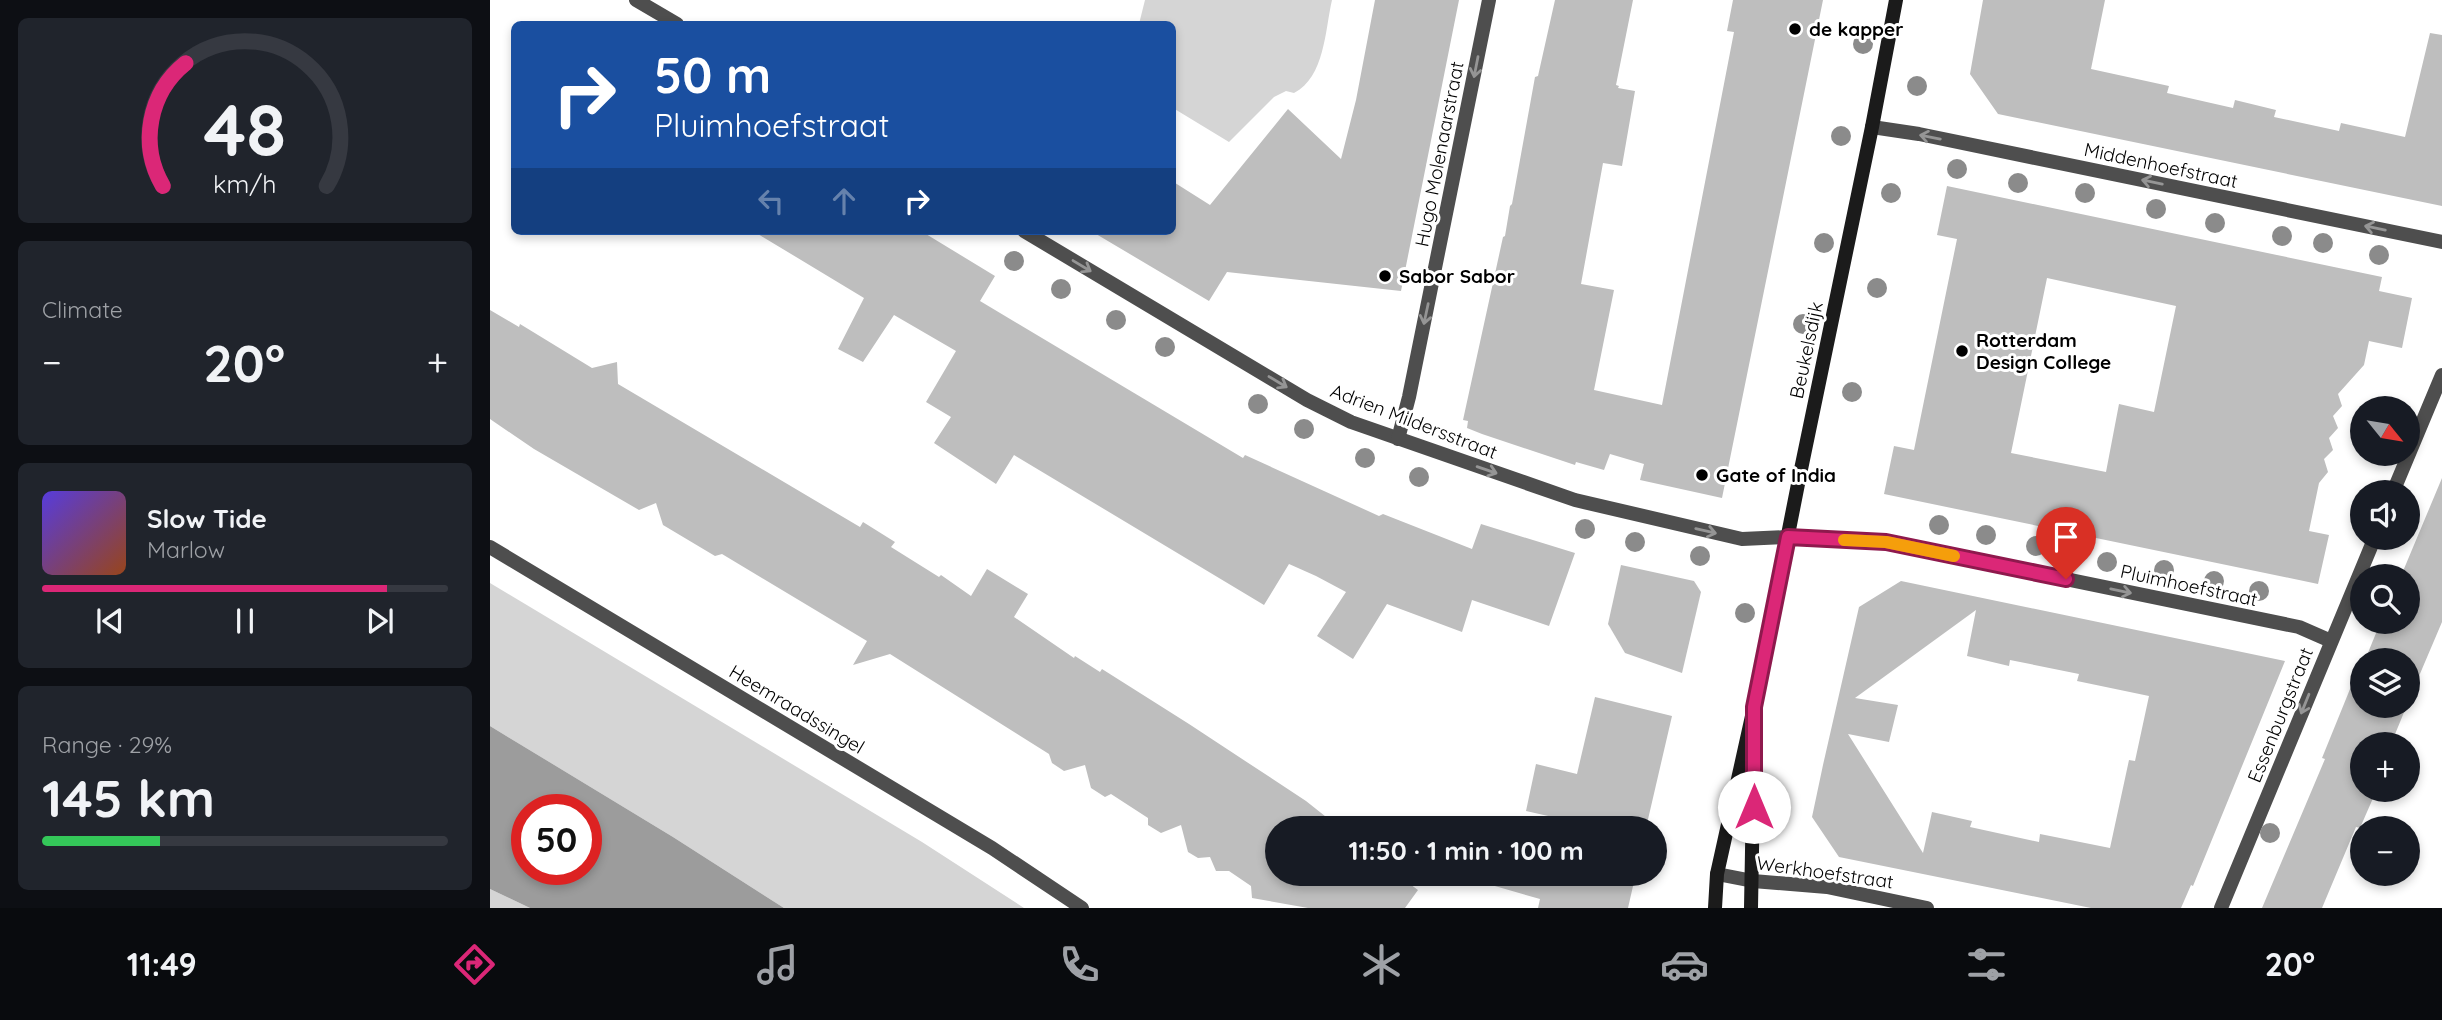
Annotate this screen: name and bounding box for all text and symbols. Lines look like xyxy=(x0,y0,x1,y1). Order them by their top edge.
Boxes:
place label: de kapper xyxy=(1809,17,1903,41)
marker: de kapper xyxy=(1787,21,1803,37)
text: 50 m xyxy=(654,44,771,105)
icon: right xyxy=(539,49,630,140)
one-way arrow xyxy=(1469,55,1483,78)
street label: Hugo Molenaarstraat xyxy=(1409,59,1469,249)
text: 48 xyxy=(204,84,286,175)
text: Pluimhoefstraat xyxy=(654,105,889,145)
one-way arrow xyxy=(1919,129,1942,143)
street label: Middenhoefstraat xyxy=(2082,137,2240,193)
text: km/h xyxy=(213,168,277,199)
one-way arrow xyxy=(2141,175,2164,189)
icon: left xyxy=(752,182,790,220)
icon: ahead xyxy=(825,182,863,220)
icon: right xyxy=(898,182,936,220)
one-way arrow xyxy=(2364,221,2387,235)
one-way arrow xyxy=(1072,259,1092,273)
place label: Sabor Sabor xyxy=(1399,264,1515,288)
marker: Sabor Sabor xyxy=(1377,268,1393,284)
text: Climate xyxy=(42,295,123,324)
street label: Beukelsdijk xyxy=(1784,299,1828,401)
one-way arrow xyxy=(1418,302,1432,325)
place label: Rotterdam Design College xyxy=(1976,328,2111,374)
text: 20° xyxy=(203,330,285,395)
text: − xyxy=(42,338,62,386)
text: + xyxy=(427,338,448,386)
marker: Rotterdam Design College xyxy=(1954,343,1970,359)
one-way arrow xyxy=(1267,376,1287,390)
street label: Adrien Mildersstraat xyxy=(1327,378,1501,464)
north arrow xyxy=(2350,396,2420,466)
map controls xyxy=(2350,396,2420,886)
place label: Gate of India xyxy=(1716,463,1836,487)
one-way arrow xyxy=(1476,464,1498,477)
marker: Gate of India xyxy=(1694,467,1710,483)
button: sound xyxy=(2350,480,2420,550)
text: Slow Tide xyxy=(147,502,267,535)
pin xyxy=(2036,507,2096,579)
icon: arrive xyxy=(2047,518,2085,556)
one-way arrow xyxy=(1694,525,1717,538)
text: Marlow xyxy=(147,535,225,564)
street label: Pluimhoefstraat xyxy=(2118,559,2260,611)
button: search xyxy=(2350,564,2420,634)
one-way arrow xyxy=(2109,584,2132,598)
icon: previous xyxy=(91,602,129,640)
icon: pause xyxy=(226,602,264,640)
icon: next xyxy=(361,602,399,640)
street label: Essenburgstraat xyxy=(2242,644,2318,786)
button: layers xyxy=(2350,648,2420,718)
street label: Heemraadssingel xyxy=(725,659,869,759)
one-way arrow xyxy=(2298,693,2311,715)
text: Range · 29% xyxy=(42,730,172,759)
button: + xyxy=(2350,732,2420,802)
text: 145 km xyxy=(42,765,215,830)
position arrow xyxy=(1717,770,1791,844)
speed limit sign: 50 xyxy=(511,794,602,885)
button: − xyxy=(2350,816,2420,886)
text: 11:50 · 1 min · 100 m xyxy=(1348,834,1584,867)
street label: Werkhoefstraat xyxy=(1755,851,1895,893)
icon: directions xyxy=(450,940,499,989)
icon: music xyxy=(753,940,802,989)
icon: phone xyxy=(1055,940,1104,989)
icon: climate xyxy=(1357,940,1406,989)
icon: car xyxy=(1660,940,1709,989)
icon: filters xyxy=(1962,940,2011,989)
text: 11:49 xyxy=(127,944,197,984)
text: 20° xyxy=(2265,944,2315,984)

